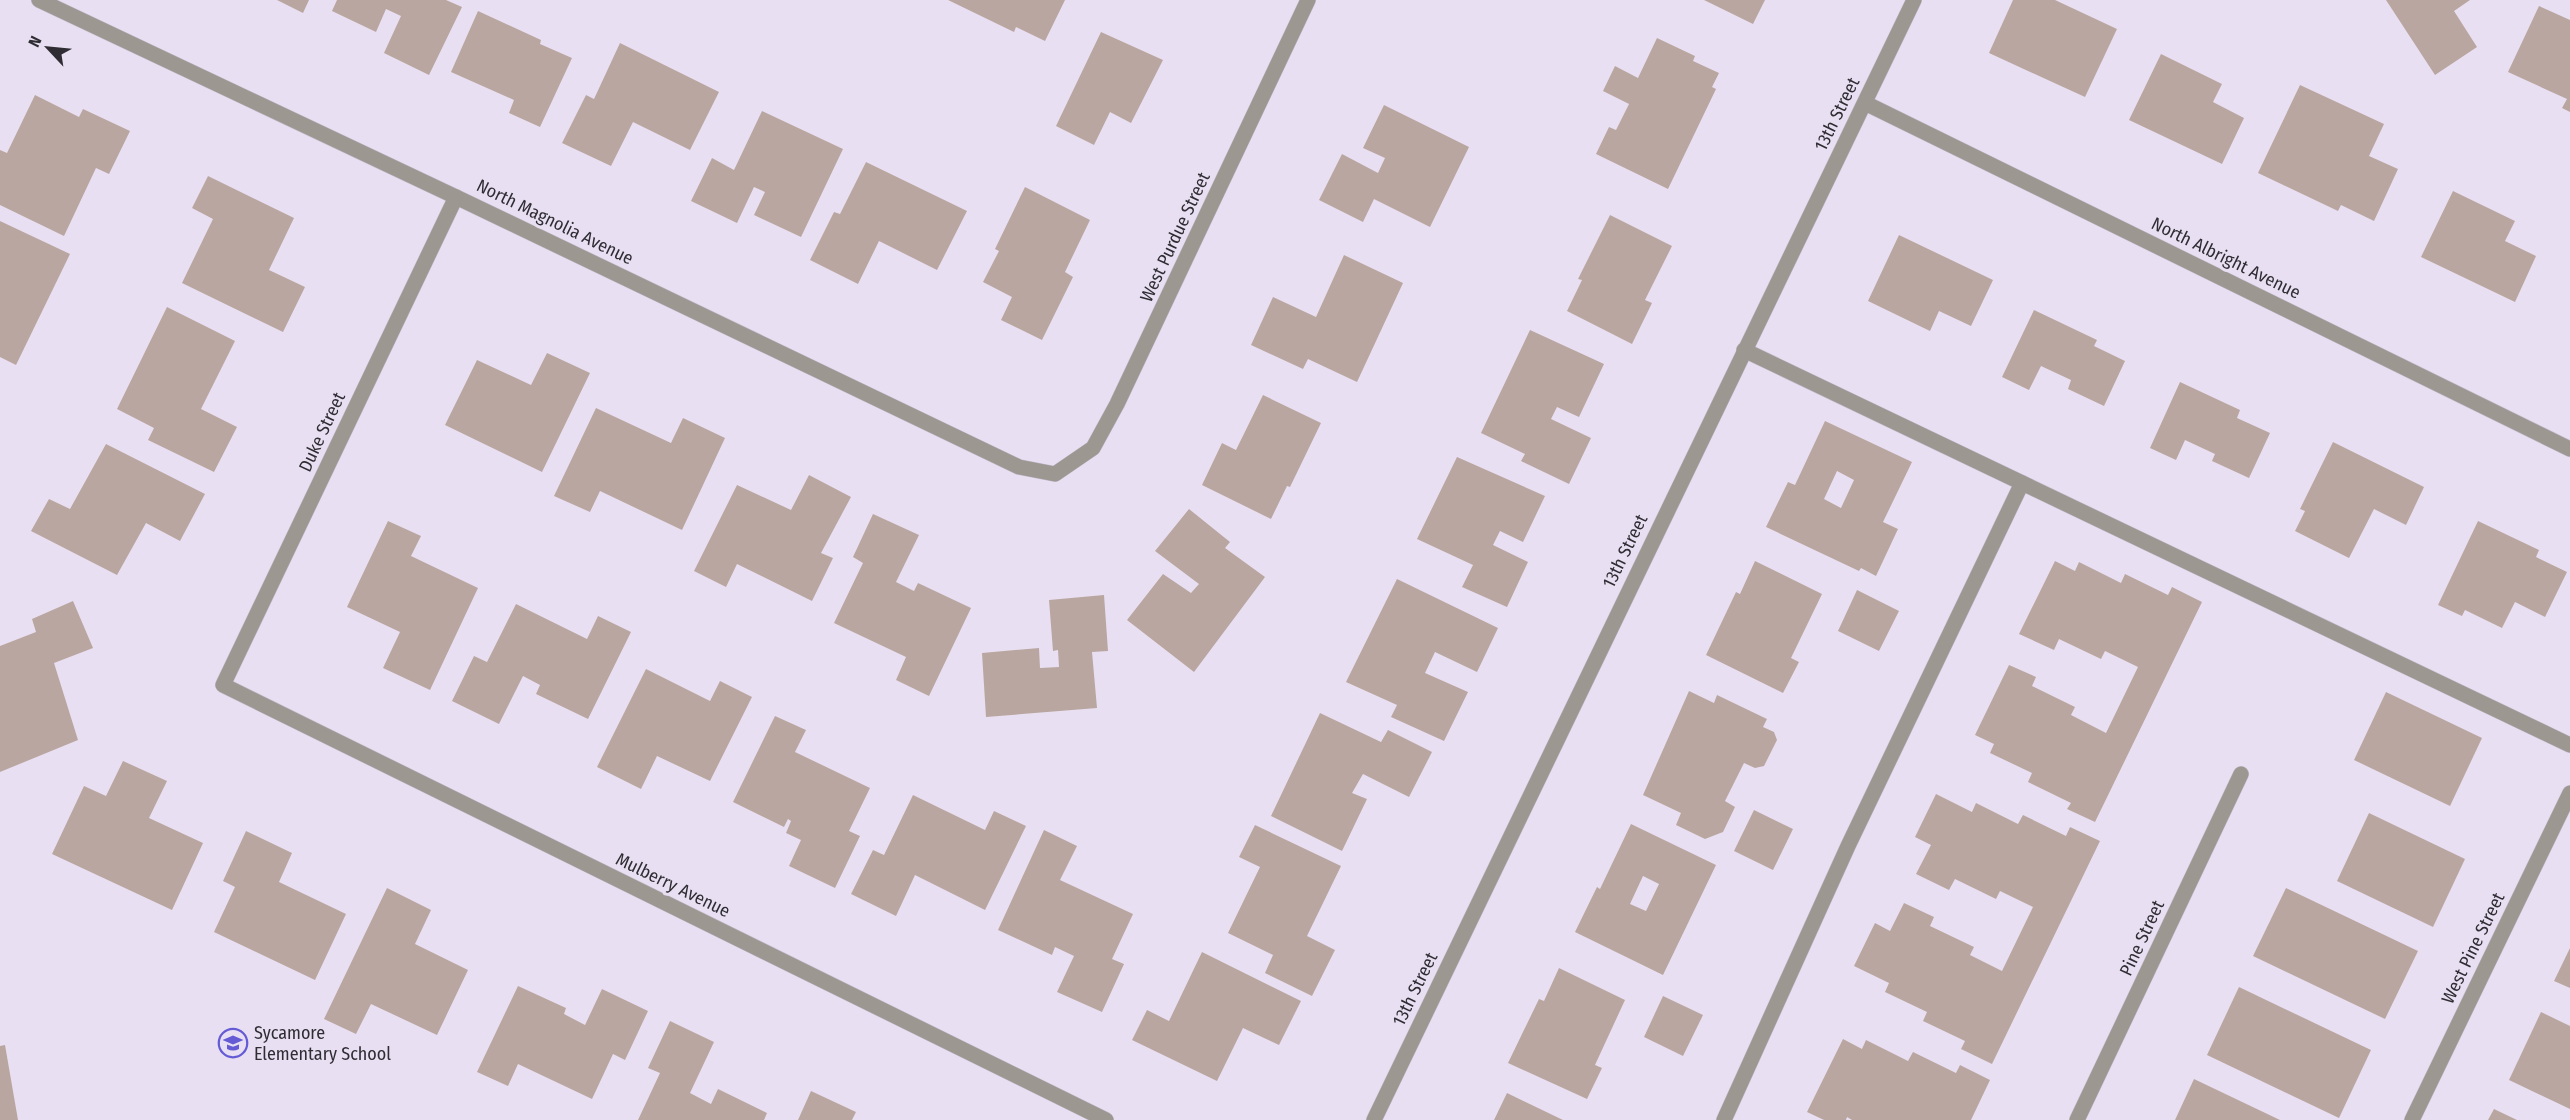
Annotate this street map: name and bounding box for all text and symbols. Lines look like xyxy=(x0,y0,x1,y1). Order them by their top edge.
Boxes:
north arrow xyxy=(18,18,78,78)
text: N xyxy=(24,33,46,50)
street label: 13th Street xyxy=(1810,74,1864,154)
street label: West Purdue Street xyxy=(1135,169,1215,305)
street label: North Magnolia Avenue xyxy=(473,175,637,270)
street label: North Albright Avenue xyxy=(2148,212,2304,304)
street label: Duke Street xyxy=(294,389,350,475)
street label: 13th Street xyxy=(1598,511,1652,591)
street label: Mulberry Avenue xyxy=(612,848,734,922)
street label: West Pine Street xyxy=(2437,889,2509,1007)
street label: Pine Street xyxy=(2115,897,2169,979)
street label: 13th Street xyxy=(1388,949,1442,1029)
place label: Sycamore Elementary School xyxy=(254,1022,391,1065)
school or university icon: Sycamore Elementary School xyxy=(217,1027,249,1059)

